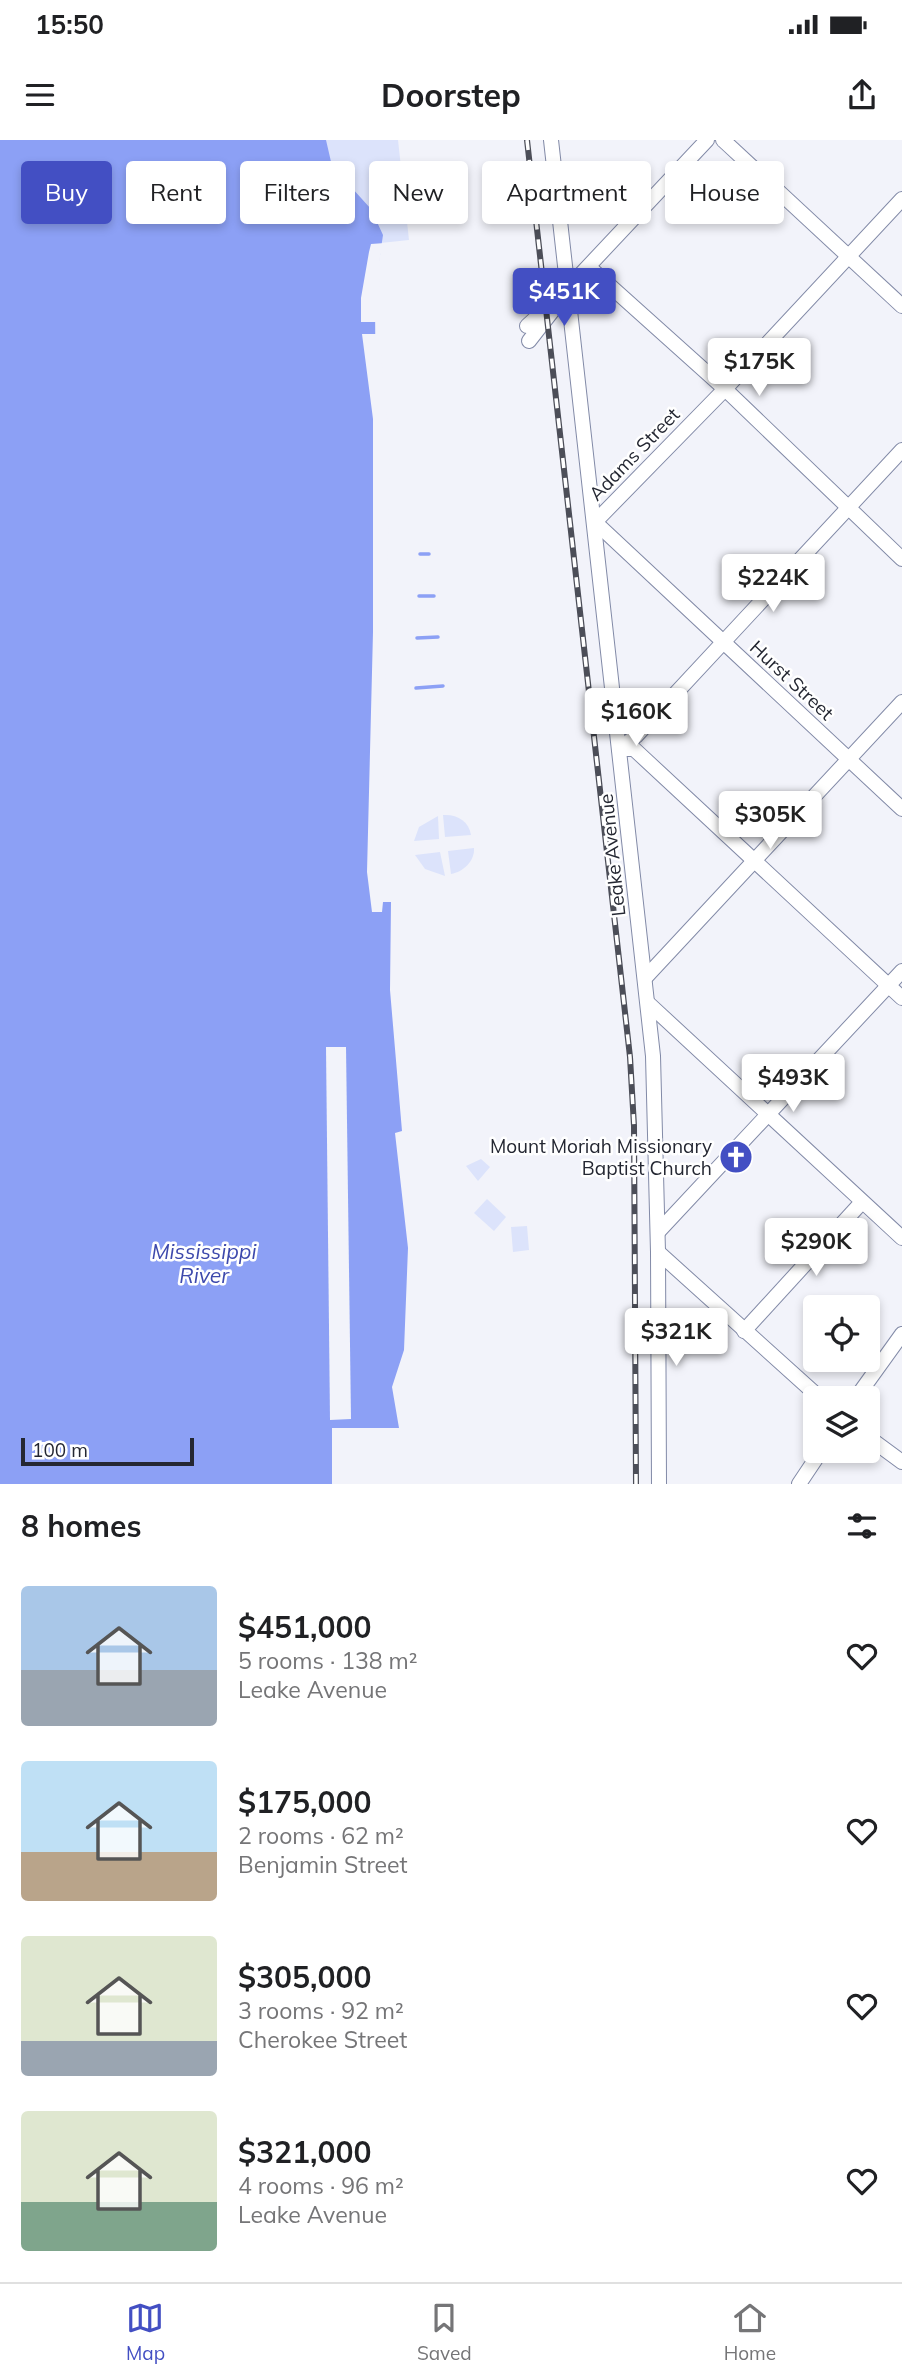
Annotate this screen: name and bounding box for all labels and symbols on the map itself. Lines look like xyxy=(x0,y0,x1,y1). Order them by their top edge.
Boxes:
pin: $451K xyxy=(515,268,613,328)
pin: $175K xyxy=(710,338,808,398)
street label: Adams Street xyxy=(584,402,685,506)
pin: $224K xyxy=(724,554,822,614)
street label: Hurst Street xyxy=(745,635,839,725)
pin: $160K xyxy=(587,688,685,748)
pin: $305K xyxy=(721,792,819,851)
street label: Leake Avenue xyxy=(594,793,630,917)
pin: $493K xyxy=(744,1054,842,1114)
place label: Mount Moriah Missionary Baptist Church xyxy=(490,1134,712,1180)
church icon: Mount Moriah Missionary Baptist Church xyxy=(717,1138,755,1176)
pin: $290K xyxy=(767,1218,865,1278)
water label: Mississippi River xyxy=(152,1238,257,1288)
pin: $321K xyxy=(627,1308,725,1368)
scale bar xyxy=(21,1435,194,1467)

